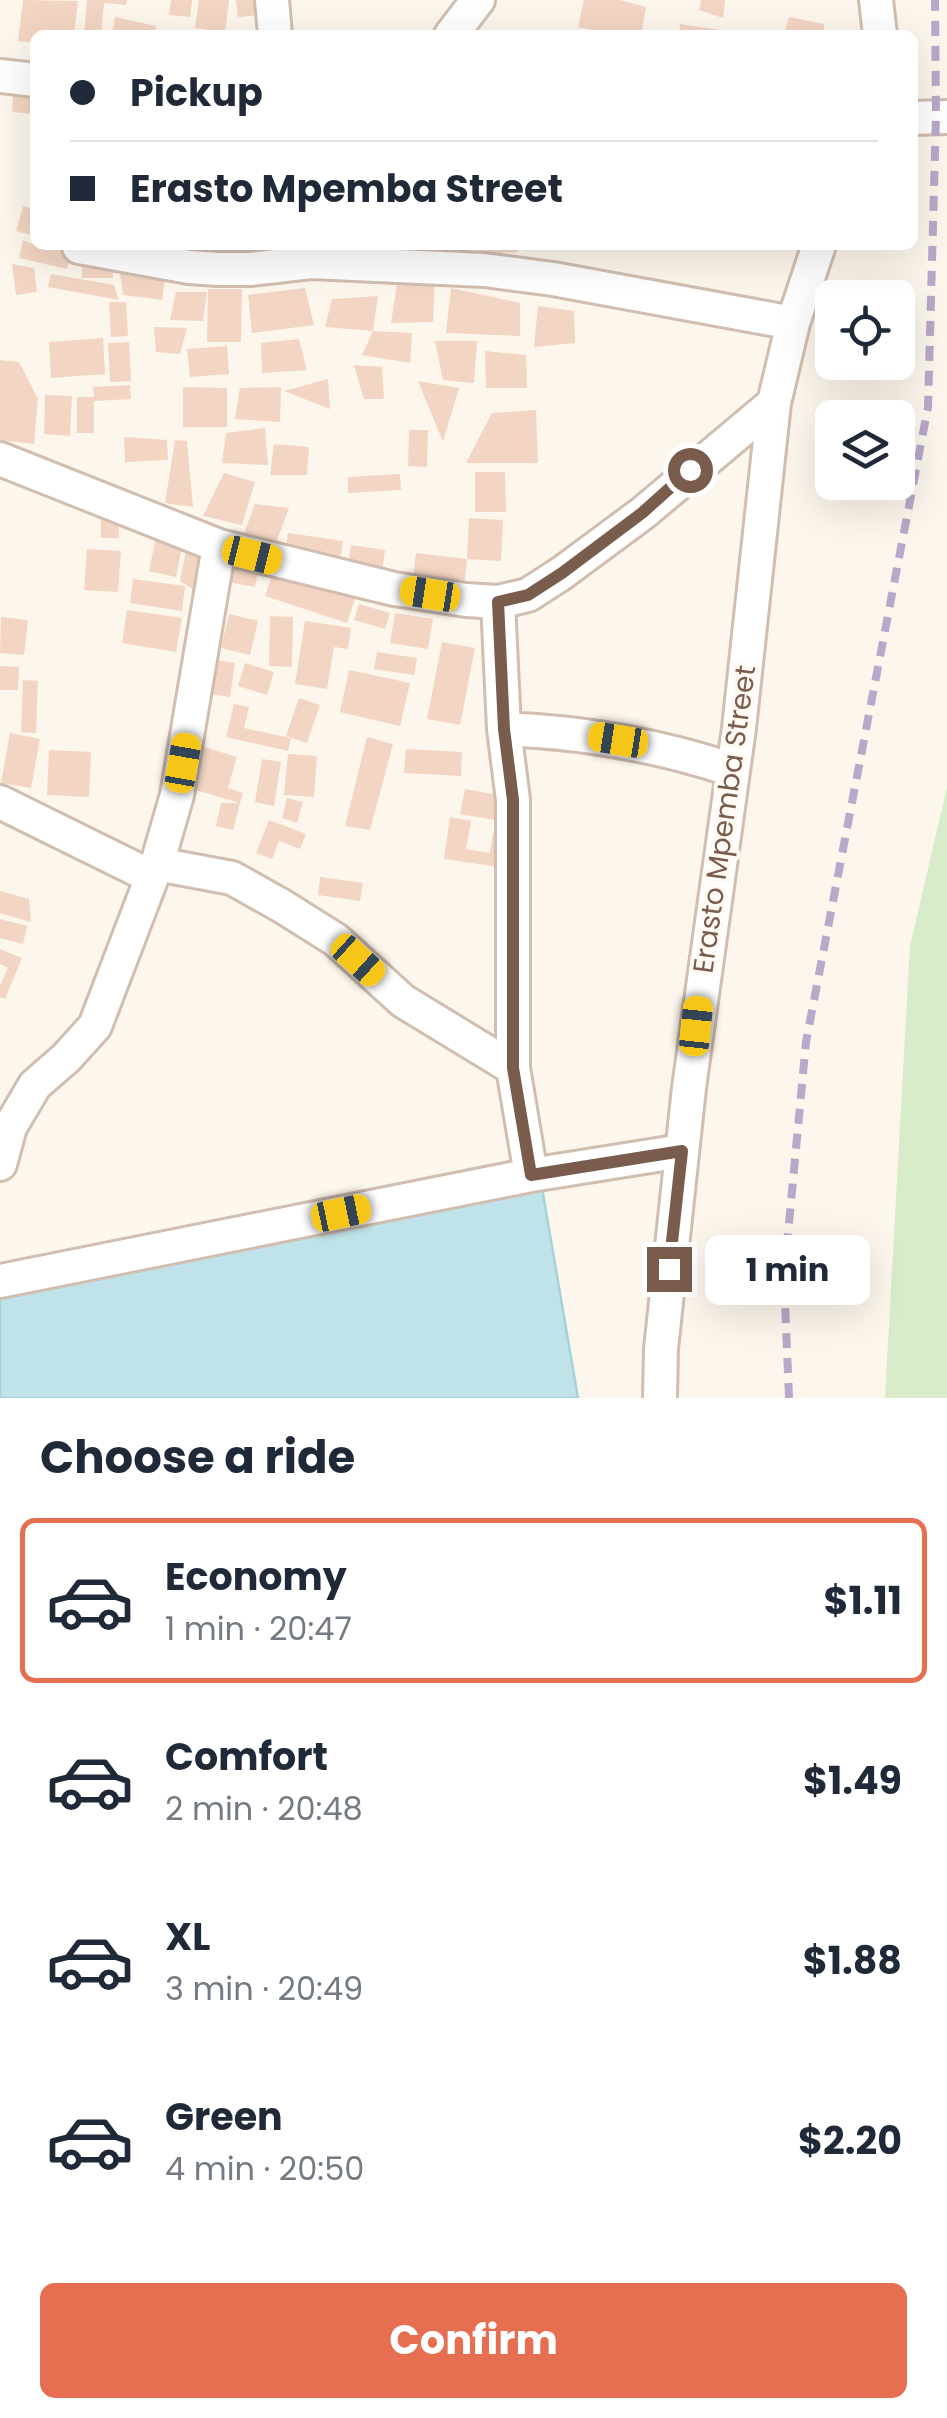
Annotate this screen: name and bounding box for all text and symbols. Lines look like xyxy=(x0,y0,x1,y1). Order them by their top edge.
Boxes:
text: Pickup xyxy=(130,66,263,119)
text: Erasto Mpemba Street xyxy=(130,162,563,215)
map controls xyxy=(815,280,915,500)
button: locate xyxy=(815,280,915,380)
button: layers xyxy=(815,400,915,500)
route start xyxy=(668,448,713,493)
car xyxy=(219,533,285,577)
car xyxy=(398,574,462,614)
street label: Erasto Mpemba Street xyxy=(684,663,765,976)
car xyxy=(586,720,650,760)
car xyxy=(163,731,203,795)
car xyxy=(326,929,390,991)
car xyxy=(678,995,714,1057)
car xyxy=(309,1192,373,1234)
callout: 1 min xyxy=(704,1234,869,1304)
route end xyxy=(647,1247,692,1292)
text: 1 min xyxy=(746,1247,829,1292)
text: Choose a ride xyxy=(40,1426,355,1489)
text: Economy xyxy=(165,1550,347,1603)
icon: car xyxy=(45,1556,135,1646)
text: $1.11 xyxy=(823,1574,902,1627)
text: 1 min · 20:47 xyxy=(165,1606,352,1651)
text: Comfort xyxy=(165,1730,328,1783)
icon: car xyxy=(45,1736,135,1826)
text: $1.49 xyxy=(803,1754,902,1807)
text: 2 min · 20:48 xyxy=(165,1786,363,1831)
text: XL xyxy=(165,1910,210,1963)
icon: car xyxy=(45,1916,135,2006)
text: $1.88 xyxy=(803,1934,902,1987)
text: 3 min · 20:49 xyxy=(165,1966,363,2011)
text: Green xyxy=(165,2090,283,2143)
icon: car xyxy=(45,2096,135,2186)
text: $2.20 xyxy=(798,2114,902,2167)
text: 4 min · 20:50 xyxy=(165,2146,364,2191)
button: Confirm xyxy=(40,2283,907,2398)

